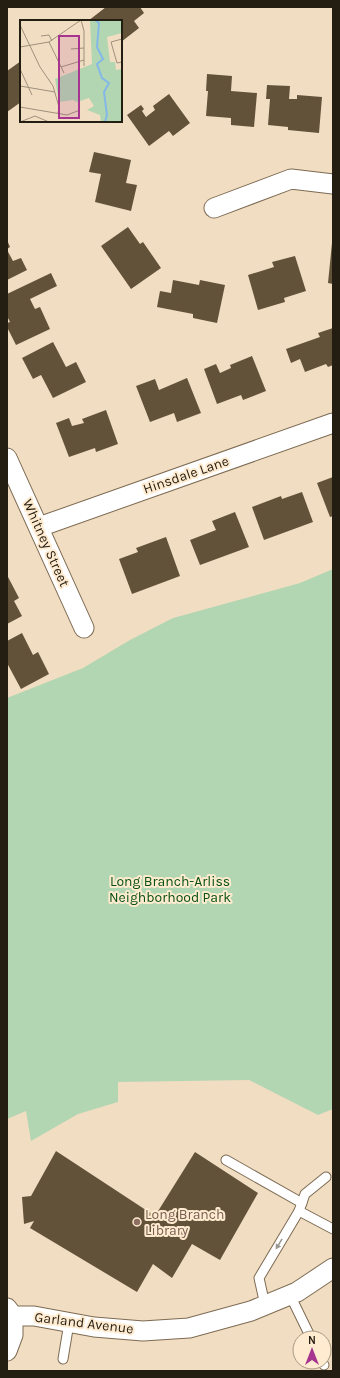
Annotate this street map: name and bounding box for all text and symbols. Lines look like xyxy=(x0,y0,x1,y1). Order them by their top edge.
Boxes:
inset map xyxy=(20,20,122,122)
street label: Hinsdale Lane xyxy=(141,452,231,498)
street label: Whitney Street xyxy=(19,496,73,590)
park label: Long Branch-Arliss Neighborhood Park xyxy=(109,873,231,906)
place label: Long Branch Library xyxy=(145,1206,224,1239)
marker: Long Branch Library xyxy=(132,1217,142,1227)
one-way arrow xyxy=(276,1238,283,1250)
street label: Garland Avenue xyxy=(34,1308,134,1338)
north arrow xyxy=(292,1330,332,1370)
text: N xyxy=(308,1334,316,1347)

